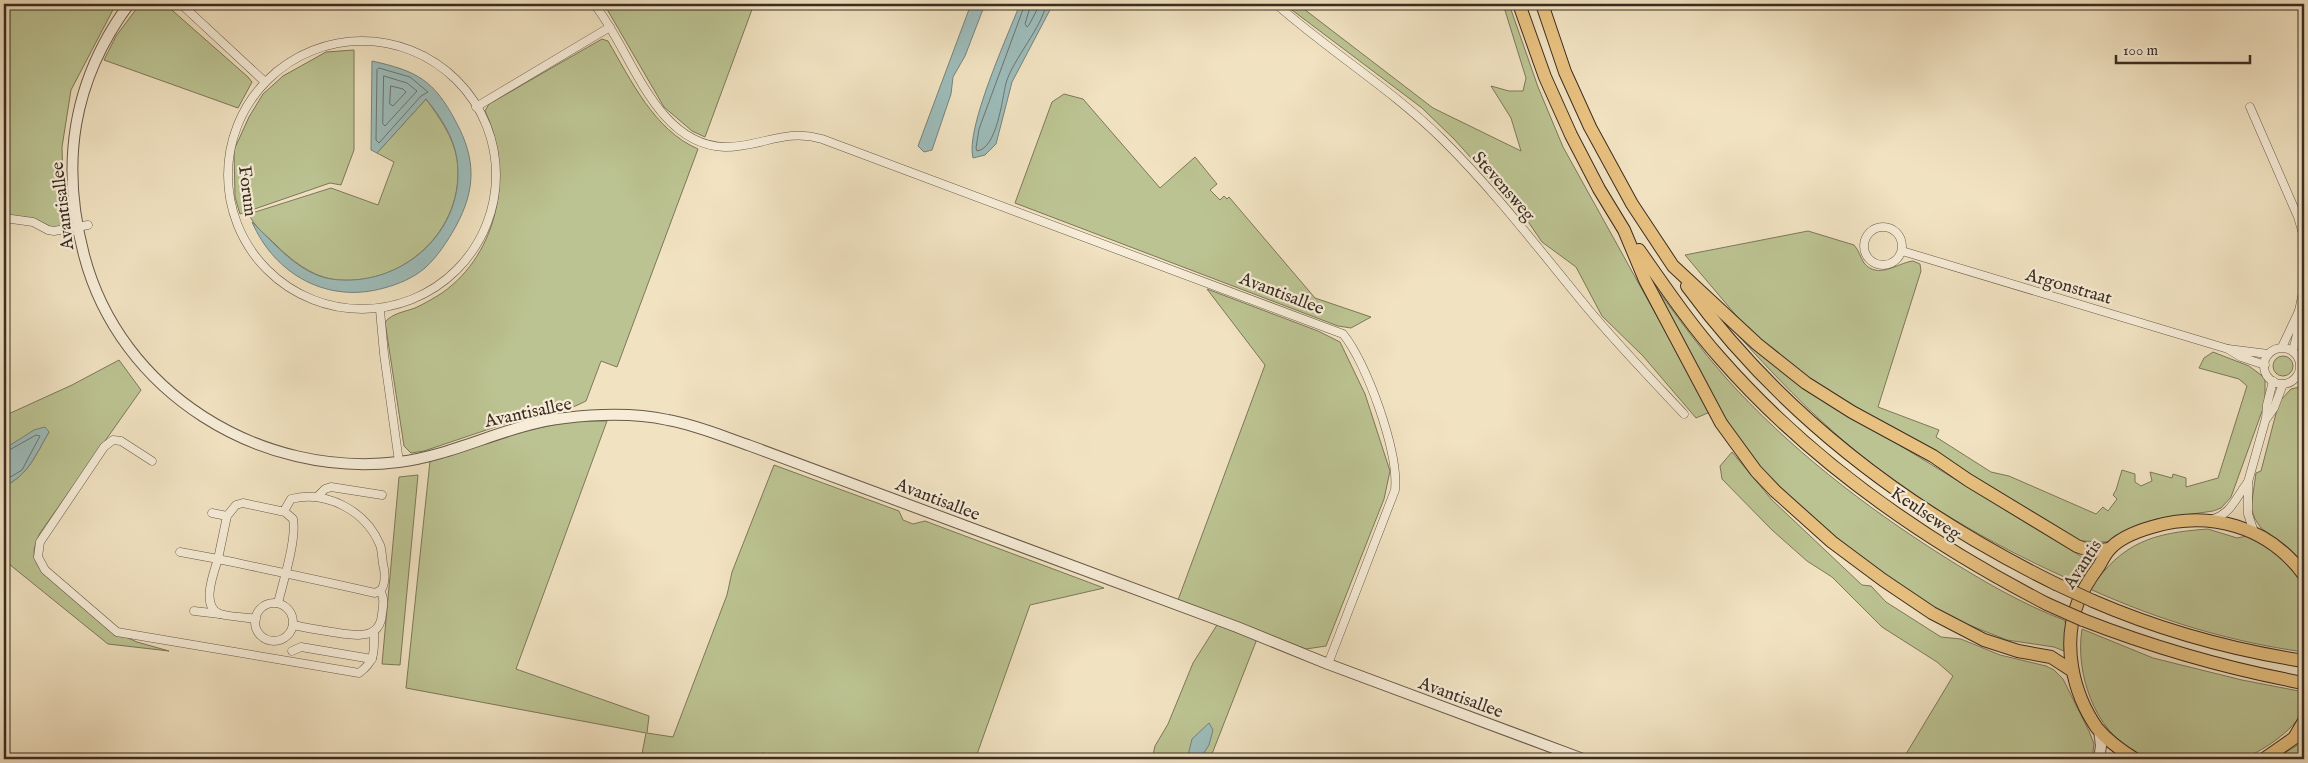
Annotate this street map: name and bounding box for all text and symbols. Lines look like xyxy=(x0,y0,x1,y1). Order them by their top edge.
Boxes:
scale bar xyxy=(2116,32,2249,64)
text: 100 m xyxy=(2123,41,2159,60)
street label: Stevensweg xyxy=(1466,147,1540,227)
street label: Avantisallee xyxy=(47,161,80,252)
street label: Forum xyxy=(232,165,261,218)
street label: Argonstraat xyxy=(2022,264,2114,311)
street label: Avantisallee xyxy=(1235,267,1327,321)
street label: Avantisallee xyxy=(482,393,574,434)
street label: Avantisallee xyxy=(891,473,983,527)
street label: Keulseweg xyxy=(1886,482,1965,546)
street label: Avantis xyxy=(2058,536,2108,595)
street label: Avantisallee xyxy=(1414,672,1506,724)

